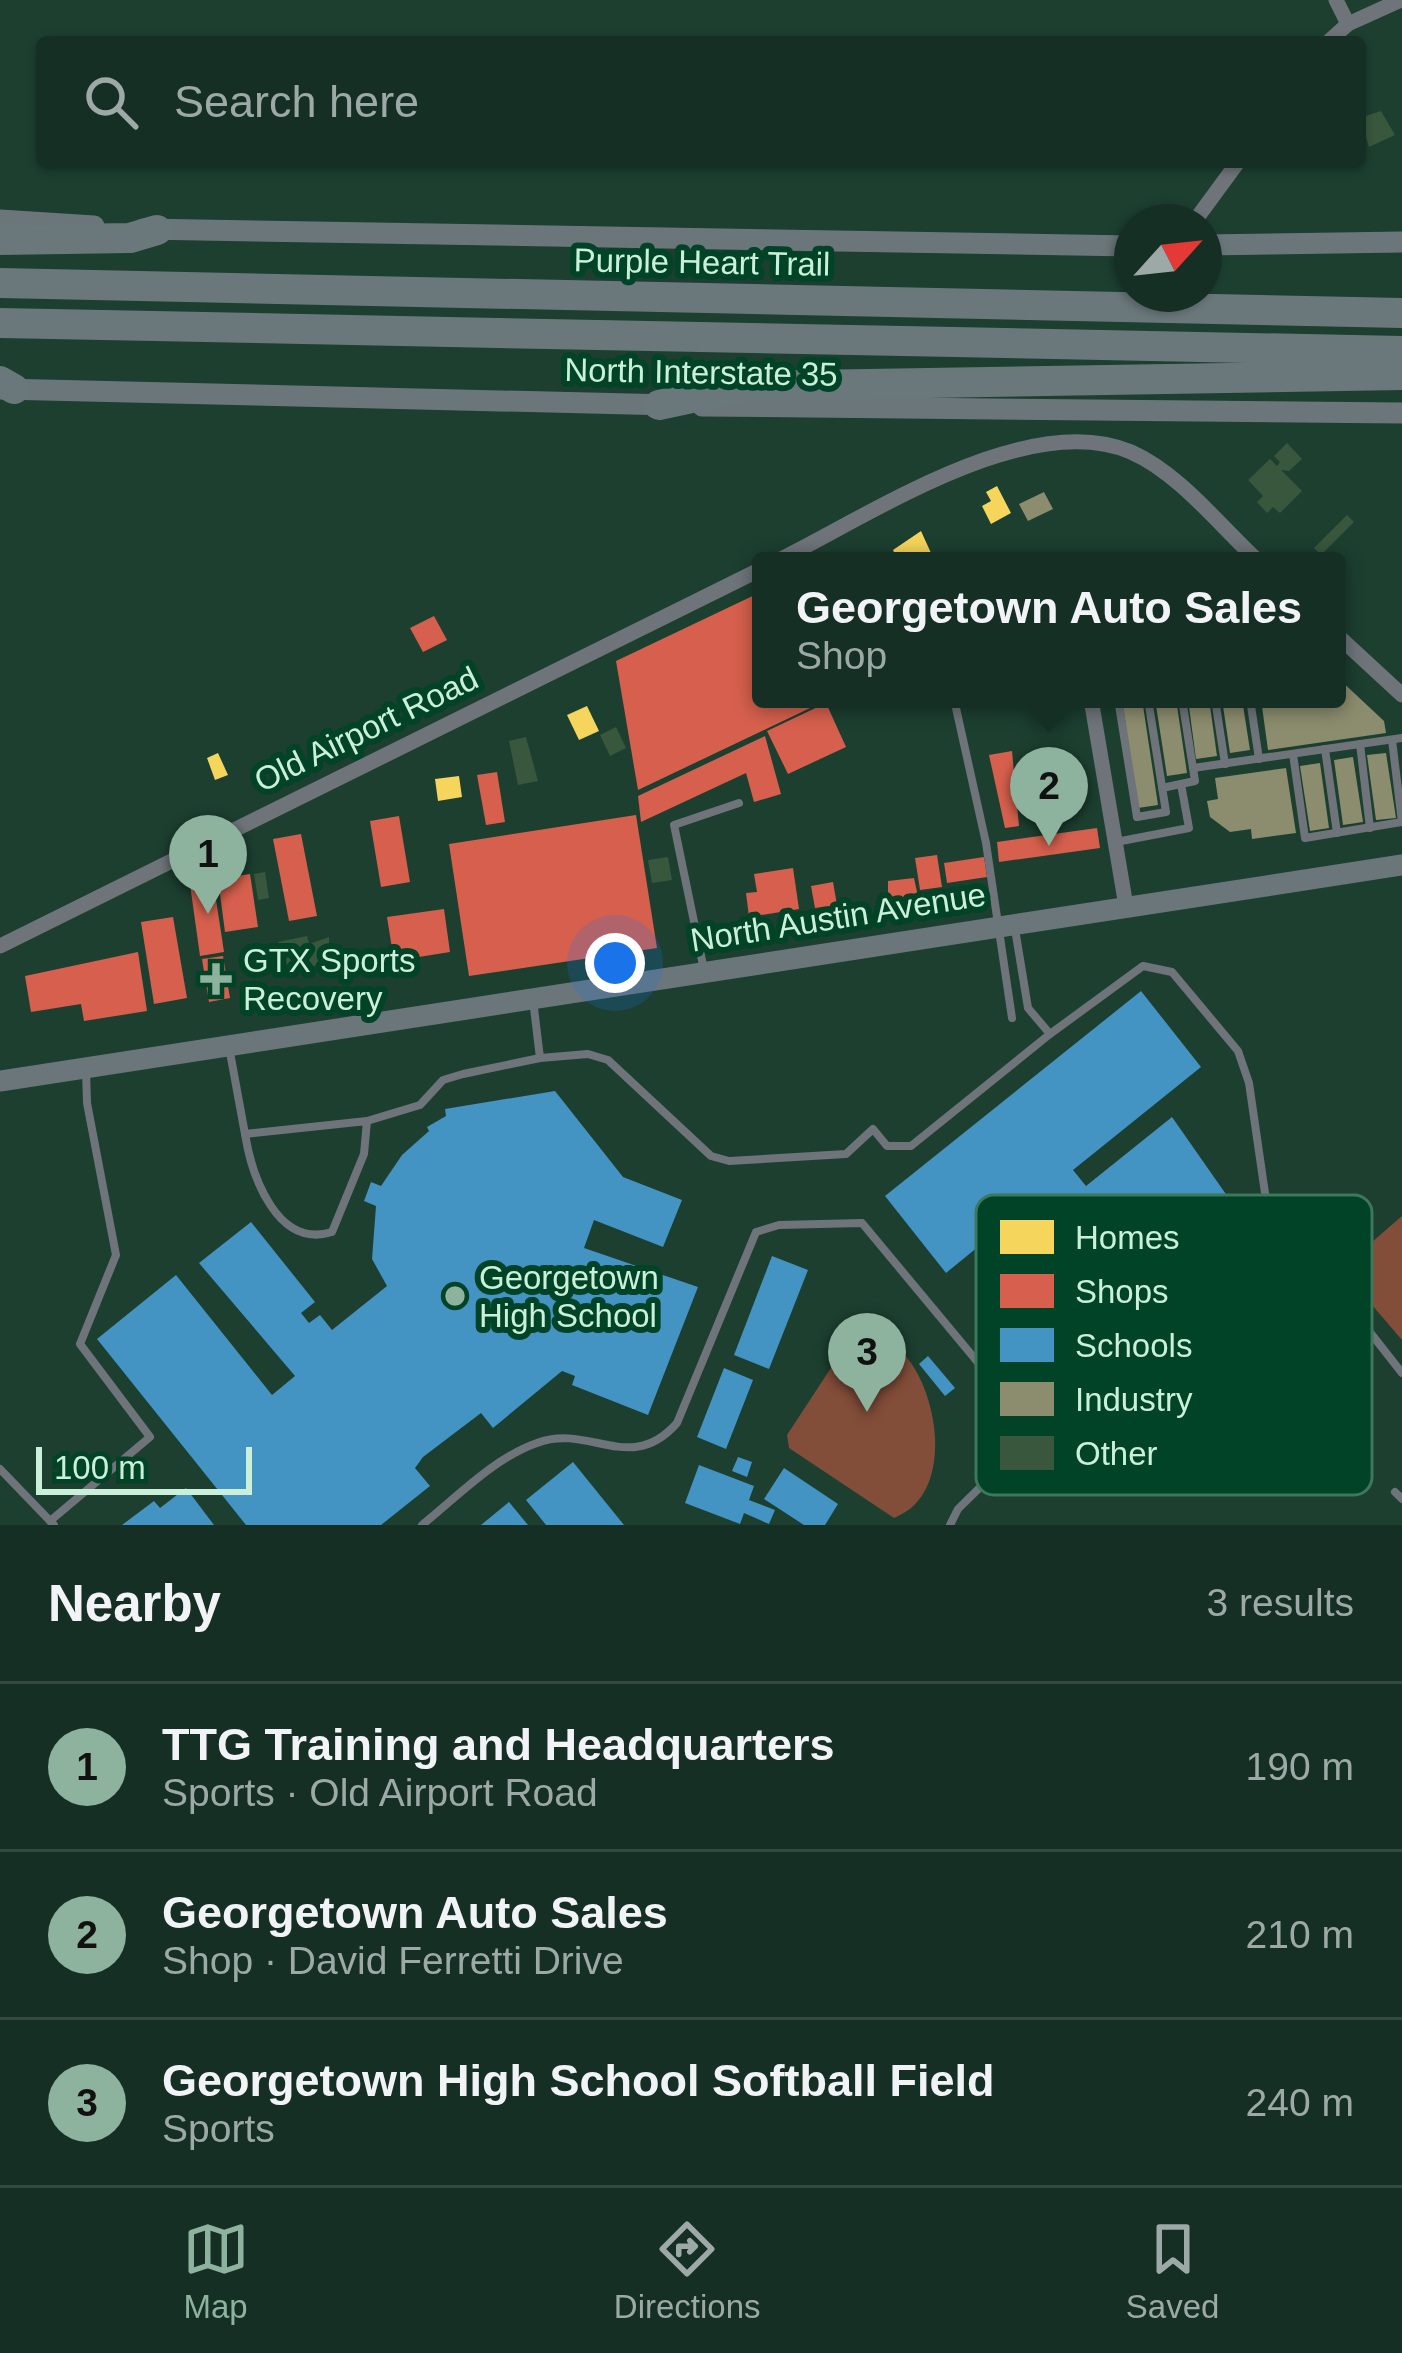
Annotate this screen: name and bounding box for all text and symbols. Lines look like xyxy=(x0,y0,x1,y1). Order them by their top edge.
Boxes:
search box xyxy=(36,36,1366,168)
icon: search xyxy=(78,69,144,135)
text: Search here xyxy=(174,76,419,127)
north arrow xyxy=(1114,204,1222,312)
street label: Purple Heart Trail xyxy=(573,241,831,283)
street label: North Interstate 35 xyxy=(564,351,838,393)
popup xyxy=(752,552,1346,708)
text: Georgetown Auto Sales xyxy=(796,582,1302,633)
text: Shop xyxy=(796,634,887,677)
street label: Old Airport Road xyxy=(248,659,484,799)
pin: 2 xyxy=(1010,747,1088,846)
pin: 1 xyxy=(169,815,247,914)
street label: North Austin Avenue xyxy=(688,875,988,959)
your location xyxy=(585,933,645,993)
place label: GTX Sports Recovery xyxy=(243,942,415,1017)
marker: GTX Sports Recovery xyxy=(200,963,232,995)
legend xyxy=(976,1195,1372,1495)
text: Homes xyxy=(1075,1219,1180,1256)
place label: Georgetown High School xyxy=(479,1259,659,1334)
text: Shops xyxy=(1075,1273,1169,1310)
marker: Georgetown High School xyxy=(442,1283,468,1309)
pin: 3 xyxy=(828,1313,906,1412)
text: Schools xyxy=(1075,1327,1192,1364)
text: Industry xyxy=(1075,1381,1193,1418)
text: Other xyxy=(1075,1435,1158,1472)
scale bar xyxy=(36,1441,252,1494)
text: 100 m xyxy=(54,1449,146,1486)
text: Nearby xyxy=(48,1575,221,1632)
text: 3 results xyxy=(1207,1581,1354,1624)
text: TTG Training and Headquarters xyxy=(162,1719,835,1770)
text: 1 xyxy=(76,1745,98,1788)
text: 190 m xyxy=(1246,1745,1354,1788)
text: Sports · Old Airport Road xyxy=(162,1771,598,1814)
text: Georgetown Auto Sales xyxy=(162,1887,668,1938)
text: 2 xyxy=(76,1913,98,1956)
text: 210 m xyxy=(1246,1913,1354,1956)
text: Shop · David Ferretti Drive xyxy=(162,1939,624,1982)
text: Georgetown High School Softball Field xyxy=(162,2055,995,2106)
text: 3 xyxy=(76,2081,98,2124)
text: 240 m xyxy=(1246,2081,1354,2124)
text: Sports xyxy=(162,2107,275,2150)
tab: Map xyxy=(183,2216,249,2326)
tab: Directions xyxy=(614,2216,761,2326)
tab: Saved xyxy=(1126,2216,1219,2326)

